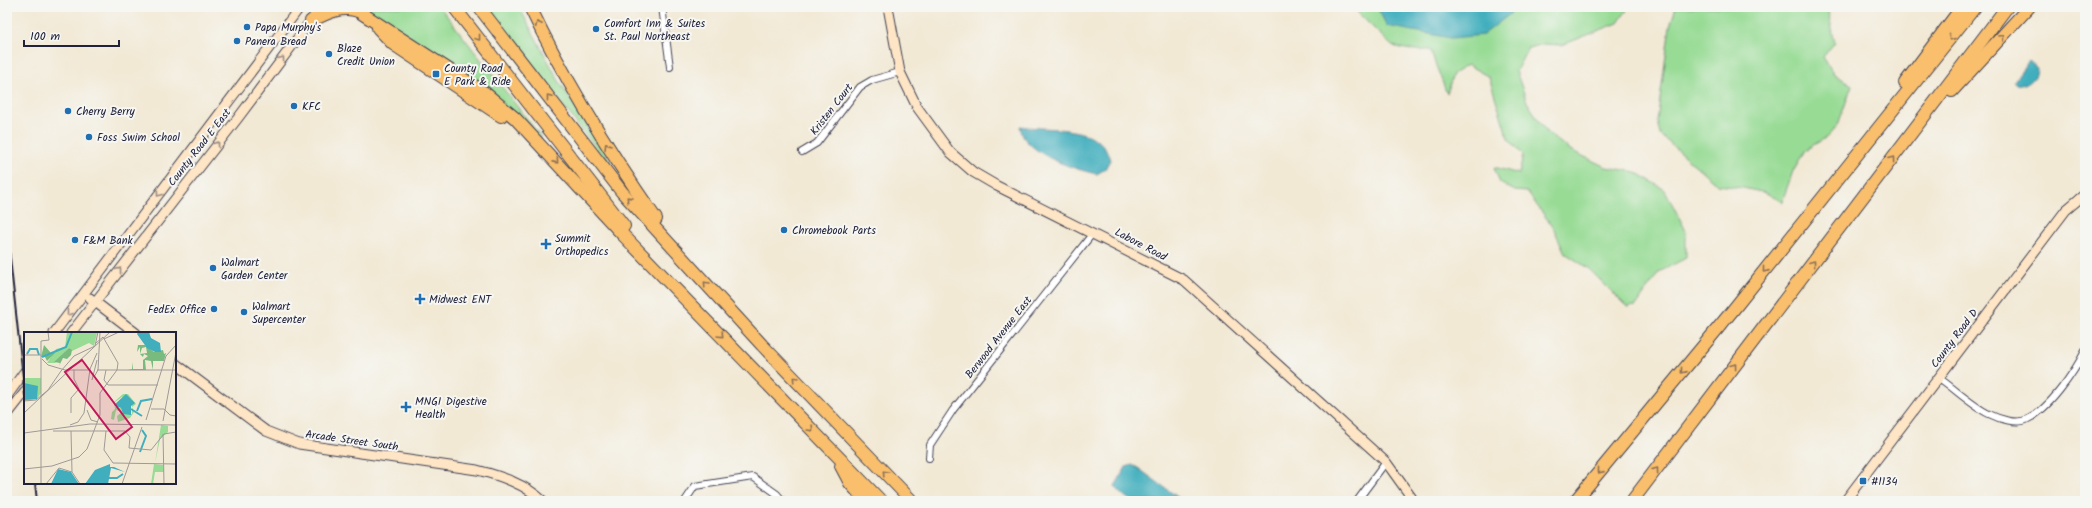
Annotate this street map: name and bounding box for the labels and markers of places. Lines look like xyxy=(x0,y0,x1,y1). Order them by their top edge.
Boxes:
place label: Comfort Inn & Suites St. Paul Northeast xyxy=(604,15,705,46)
place label: Papa Murphy's xyxy=(255,19,321,37)
marker: Papa Murphy's xyxy=(242,22,252,32)
marker: Comfort Inn & Suites St. Paul Northeast xyxy=(591,24,601,34)
place label: Panera Bread xyxy=(245,33,307,51)
marker: Panera Bread xyxy=(232,36,242,46)
place label: Blaze Credit Union xyxy=(337,40,395,71)
marker: Blaze Credit Union xyxy=(324,49,334,59)
place label: County Road E Park & Ride xyxy=(444,60,511,91)
marker: County Road E Park & Ride xyxy=(431,69,441,79)
place label: KFC xyxy=(302,98,321,116)
marker: KFC xyxy=(289,101,299,111)
place label: Cherry Berry xyxy=(76,103,136,121)
marker: Cherry Berry xyxy=(63,106,73,116)
place label: Foss Swim School xyxy=(97,129,180,147)
marker: Foss Swim School xyxy=(84,132,94,142)
place label: Chromebook Parts xyxy=(792,222,876,240)
marker: Chromebook Parts xyxy=(779,225,789,235)
place label: Summit Orthopedics xyxy=(555,230,609,261)
place label: F&M Bank xyxy=(83,232,134,250)
marker: F&M Bank xyxy=(70,235,80,245)
marker: Summit Orthopedics xyxy=(540,238,552,250)
place label: Walmart Garden Center xyxy=(221,254,289,285)
marker: Walmart Garden Center xyxy=(208,263,218,273)
place label: Midwest ENT xyxy=(429,291,492,309)
marker: Midwest ENT xyxy=(414,293,426,305)
place label: Walmart Supercenter xyxy=(252,298,307,329)
place label: FedEx Office xyxy=(148,301,206,319)
marker: FedEx Office xyxy=(209,304,219,314)
marker: Walmart Supercenter xyxy=(239,307,249,317)
place label: MNGI Digestive Health xyxy=(415,393,487,424)
marker: MNGI Digestive Health xyxy=(400,401,412,413)
place label: #1134 xyxy=(1871,473,1897,491)
marker: #1134 xyxy=(1858,476,1868,486)

